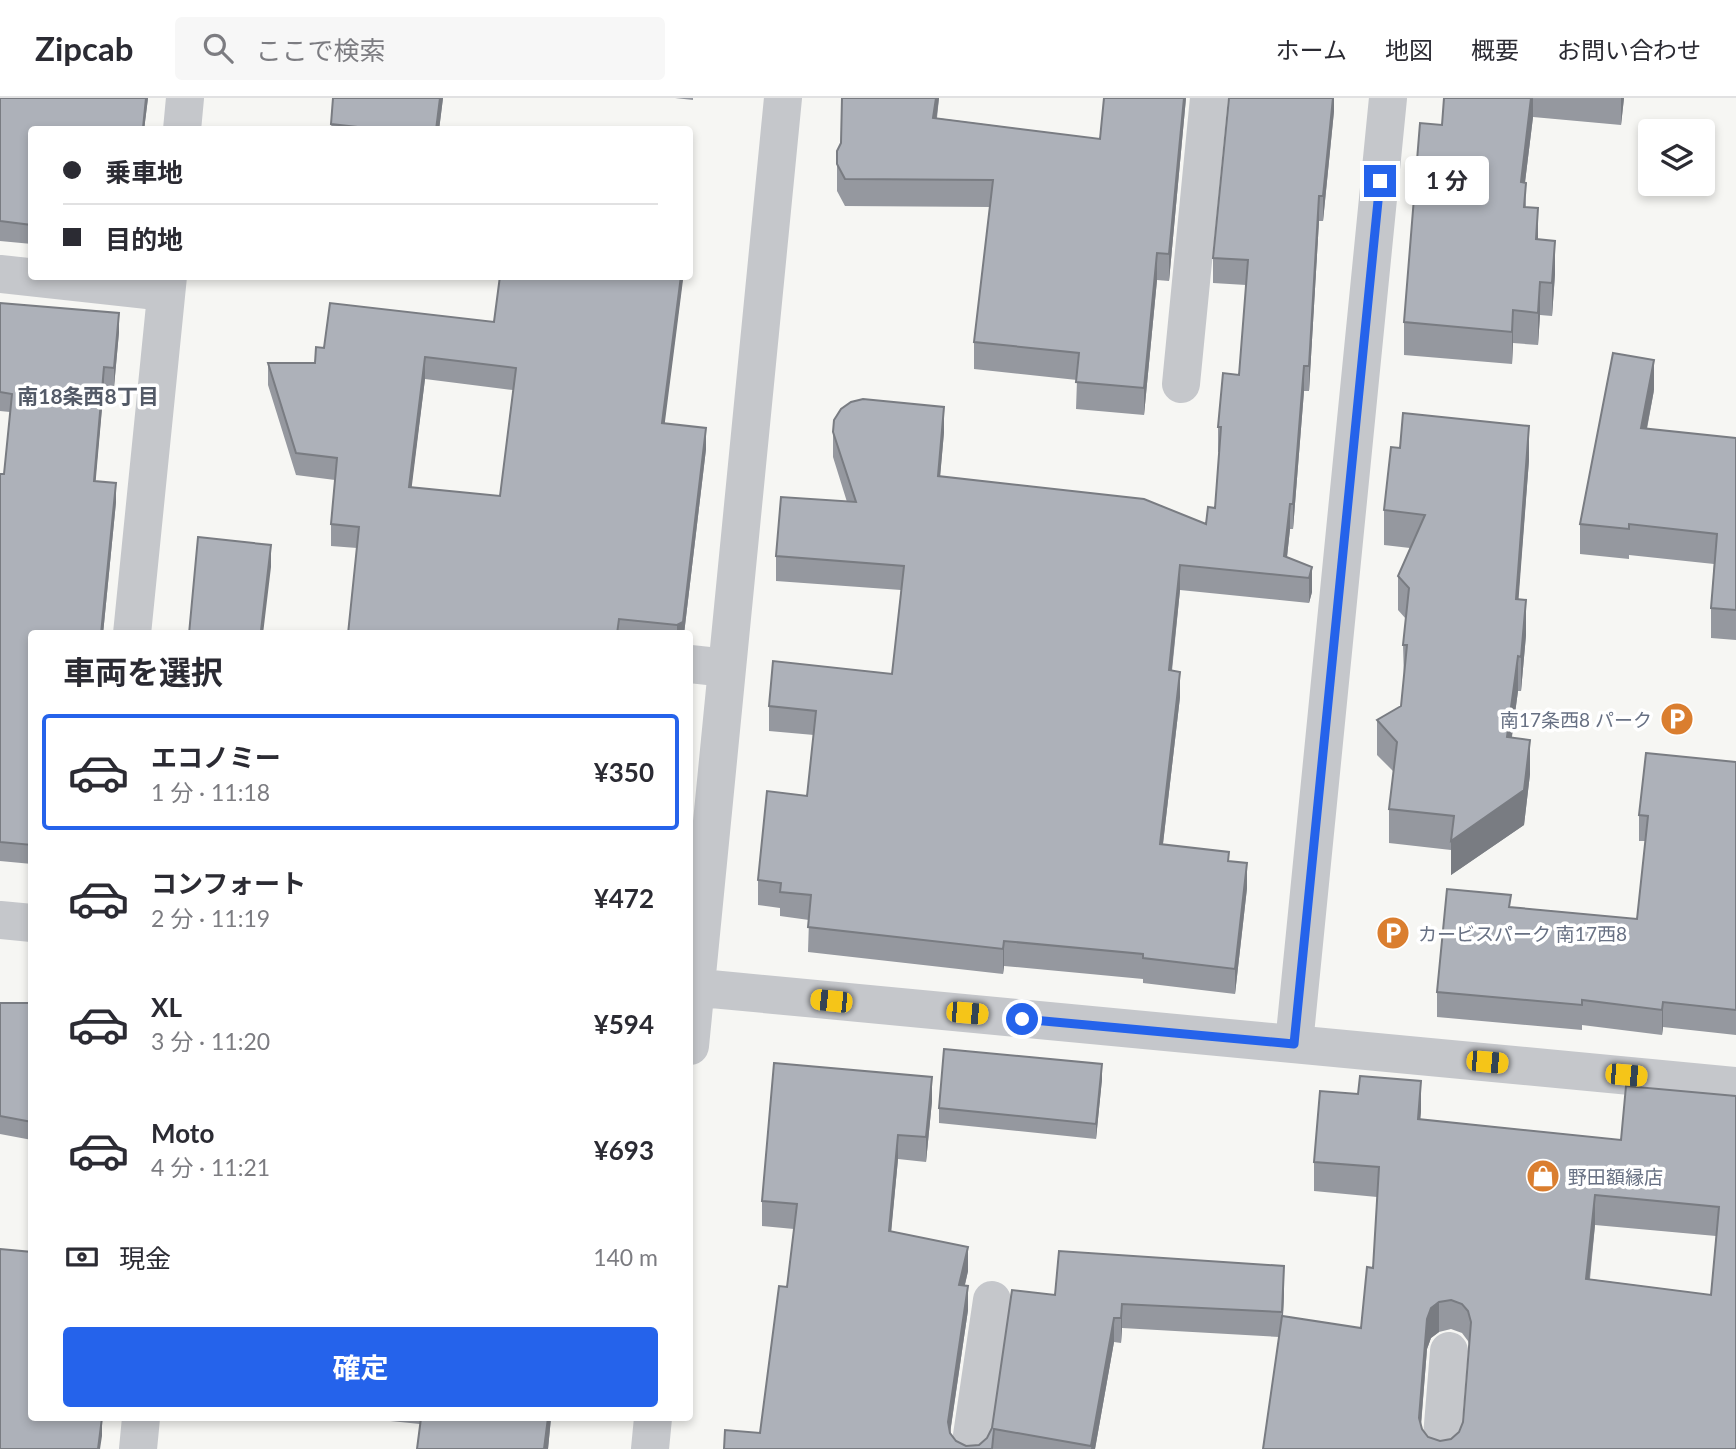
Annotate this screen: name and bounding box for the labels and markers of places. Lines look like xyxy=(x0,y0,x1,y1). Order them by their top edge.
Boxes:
parking icon: 南17条西8 パーク xyxy=(1658,700,1696,738)
place label: 南17条西8 パーク xyxy=(1500,708,1652,731)
parking icon: カービスパーク 南17西8 xyxy=(1374,914,1412,952)
place label: カービスパーク 南17西8 xyxy=(1418,922,1627,945)
shop icon: 野田額縁店 xyxy=(1524,1157,1562,1195)
place label: 野田額縁店 xyxy=(1568,1165,1663,1188)

